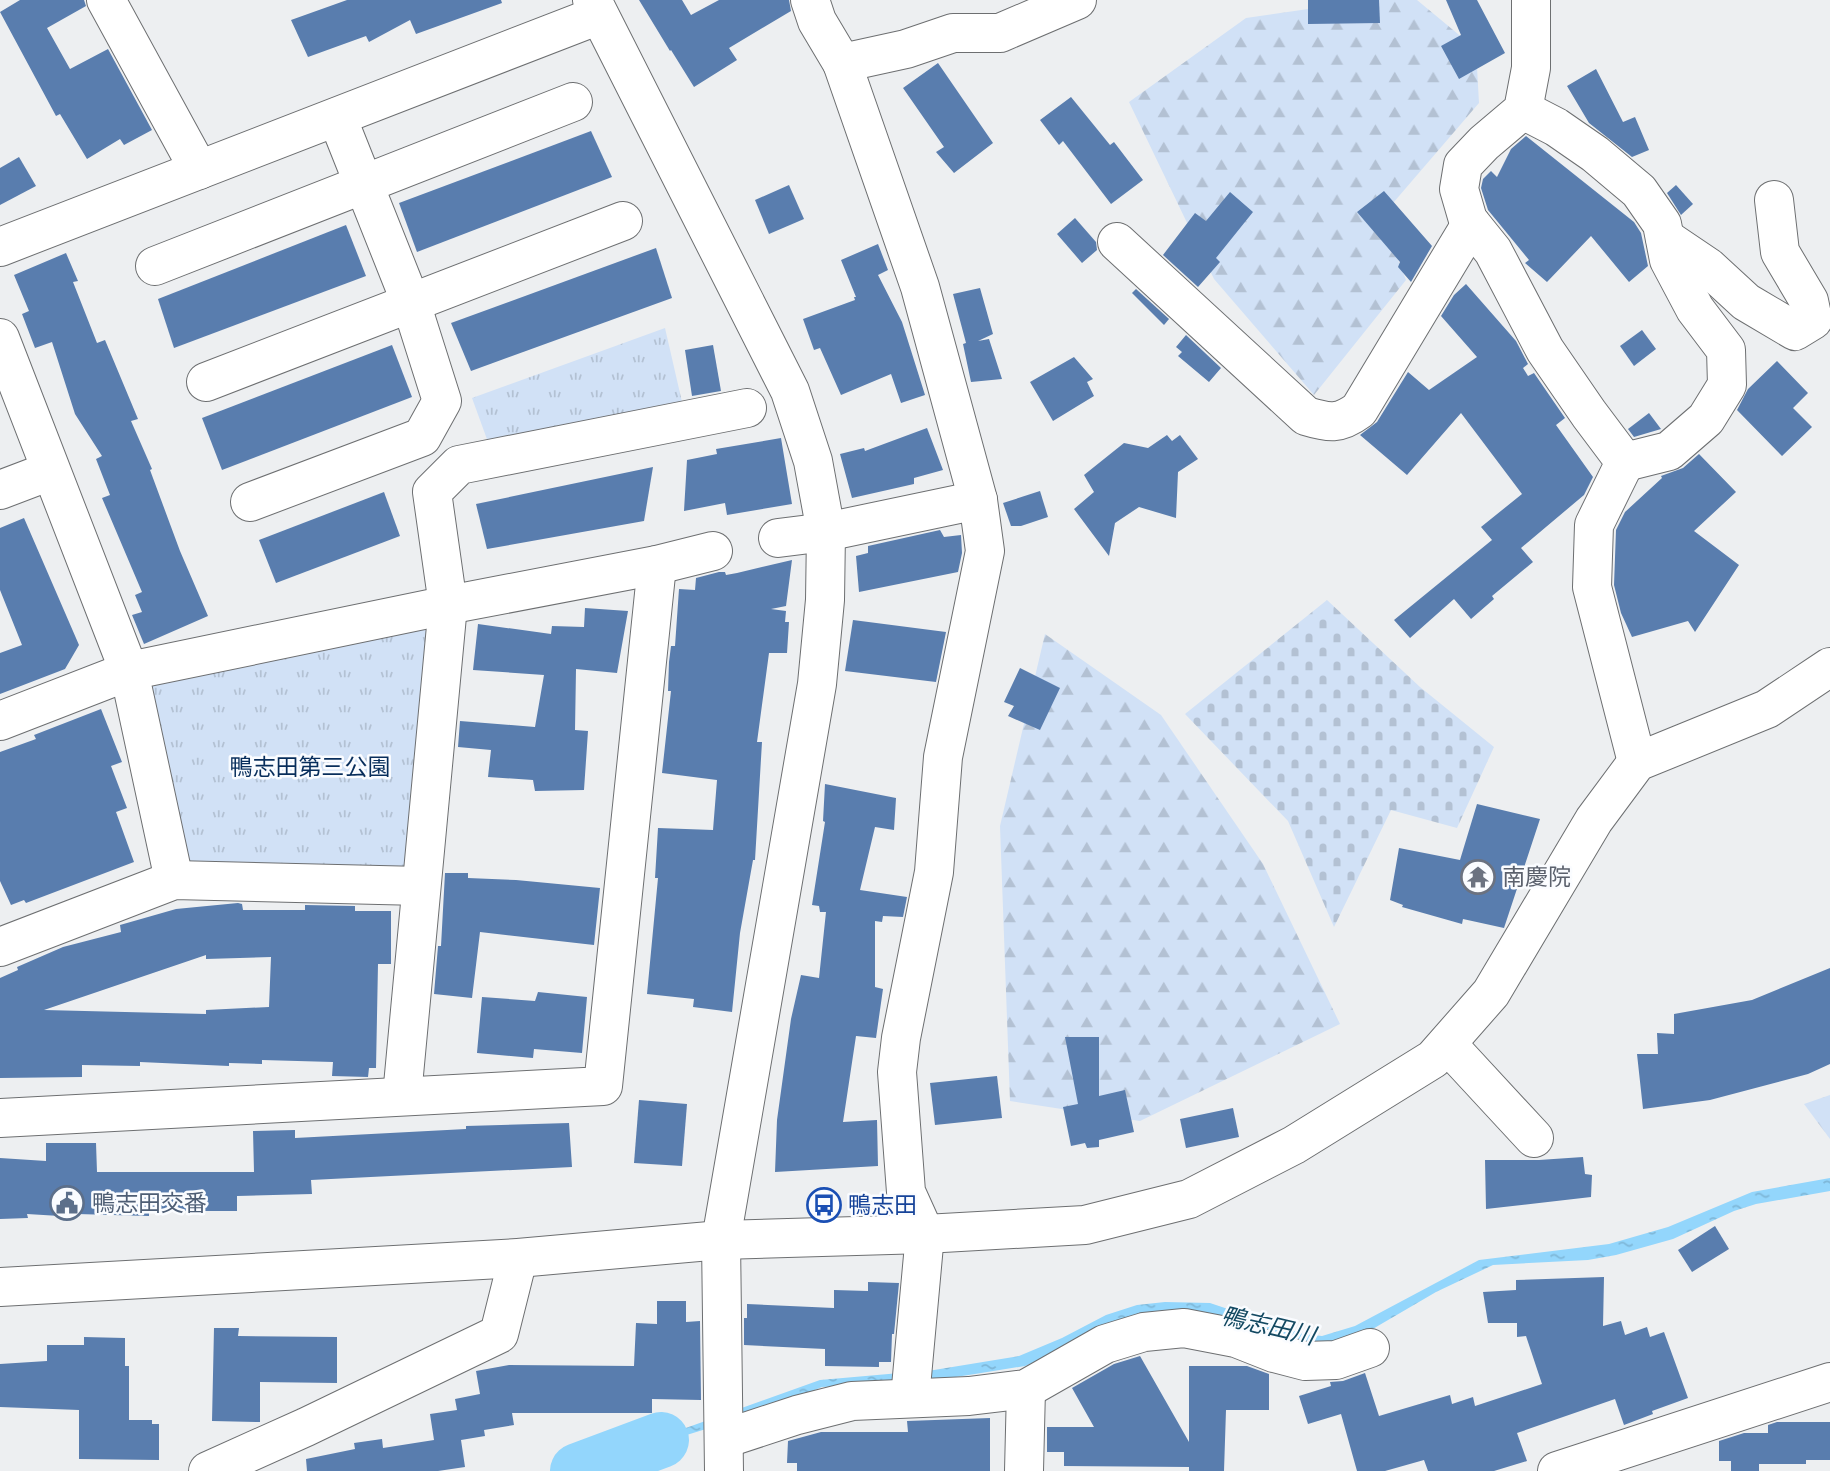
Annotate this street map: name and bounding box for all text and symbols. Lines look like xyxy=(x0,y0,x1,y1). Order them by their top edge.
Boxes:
park label: 鴨志田第三公園 xyxy=(230,754,391,780)
temple icon: 南慶院 xyxy=(1459,858,1497,896)
place label: 南慶院 xyxy=(1502,864,1571,890)
public building icon: 鴨志田交番 xyxy=(48,1184,86,1222)
bus stop icon: 鴨志田 xyxy=(805,1186,843,1224)
place label: 鴨志田交番 xyxy=(92,1190,207,1216)
place label: 鴨志田 xyxy=(848,1192,917,1218)
water label: 鴨志田川 xyxy=(1218,1302,1321,1350)

